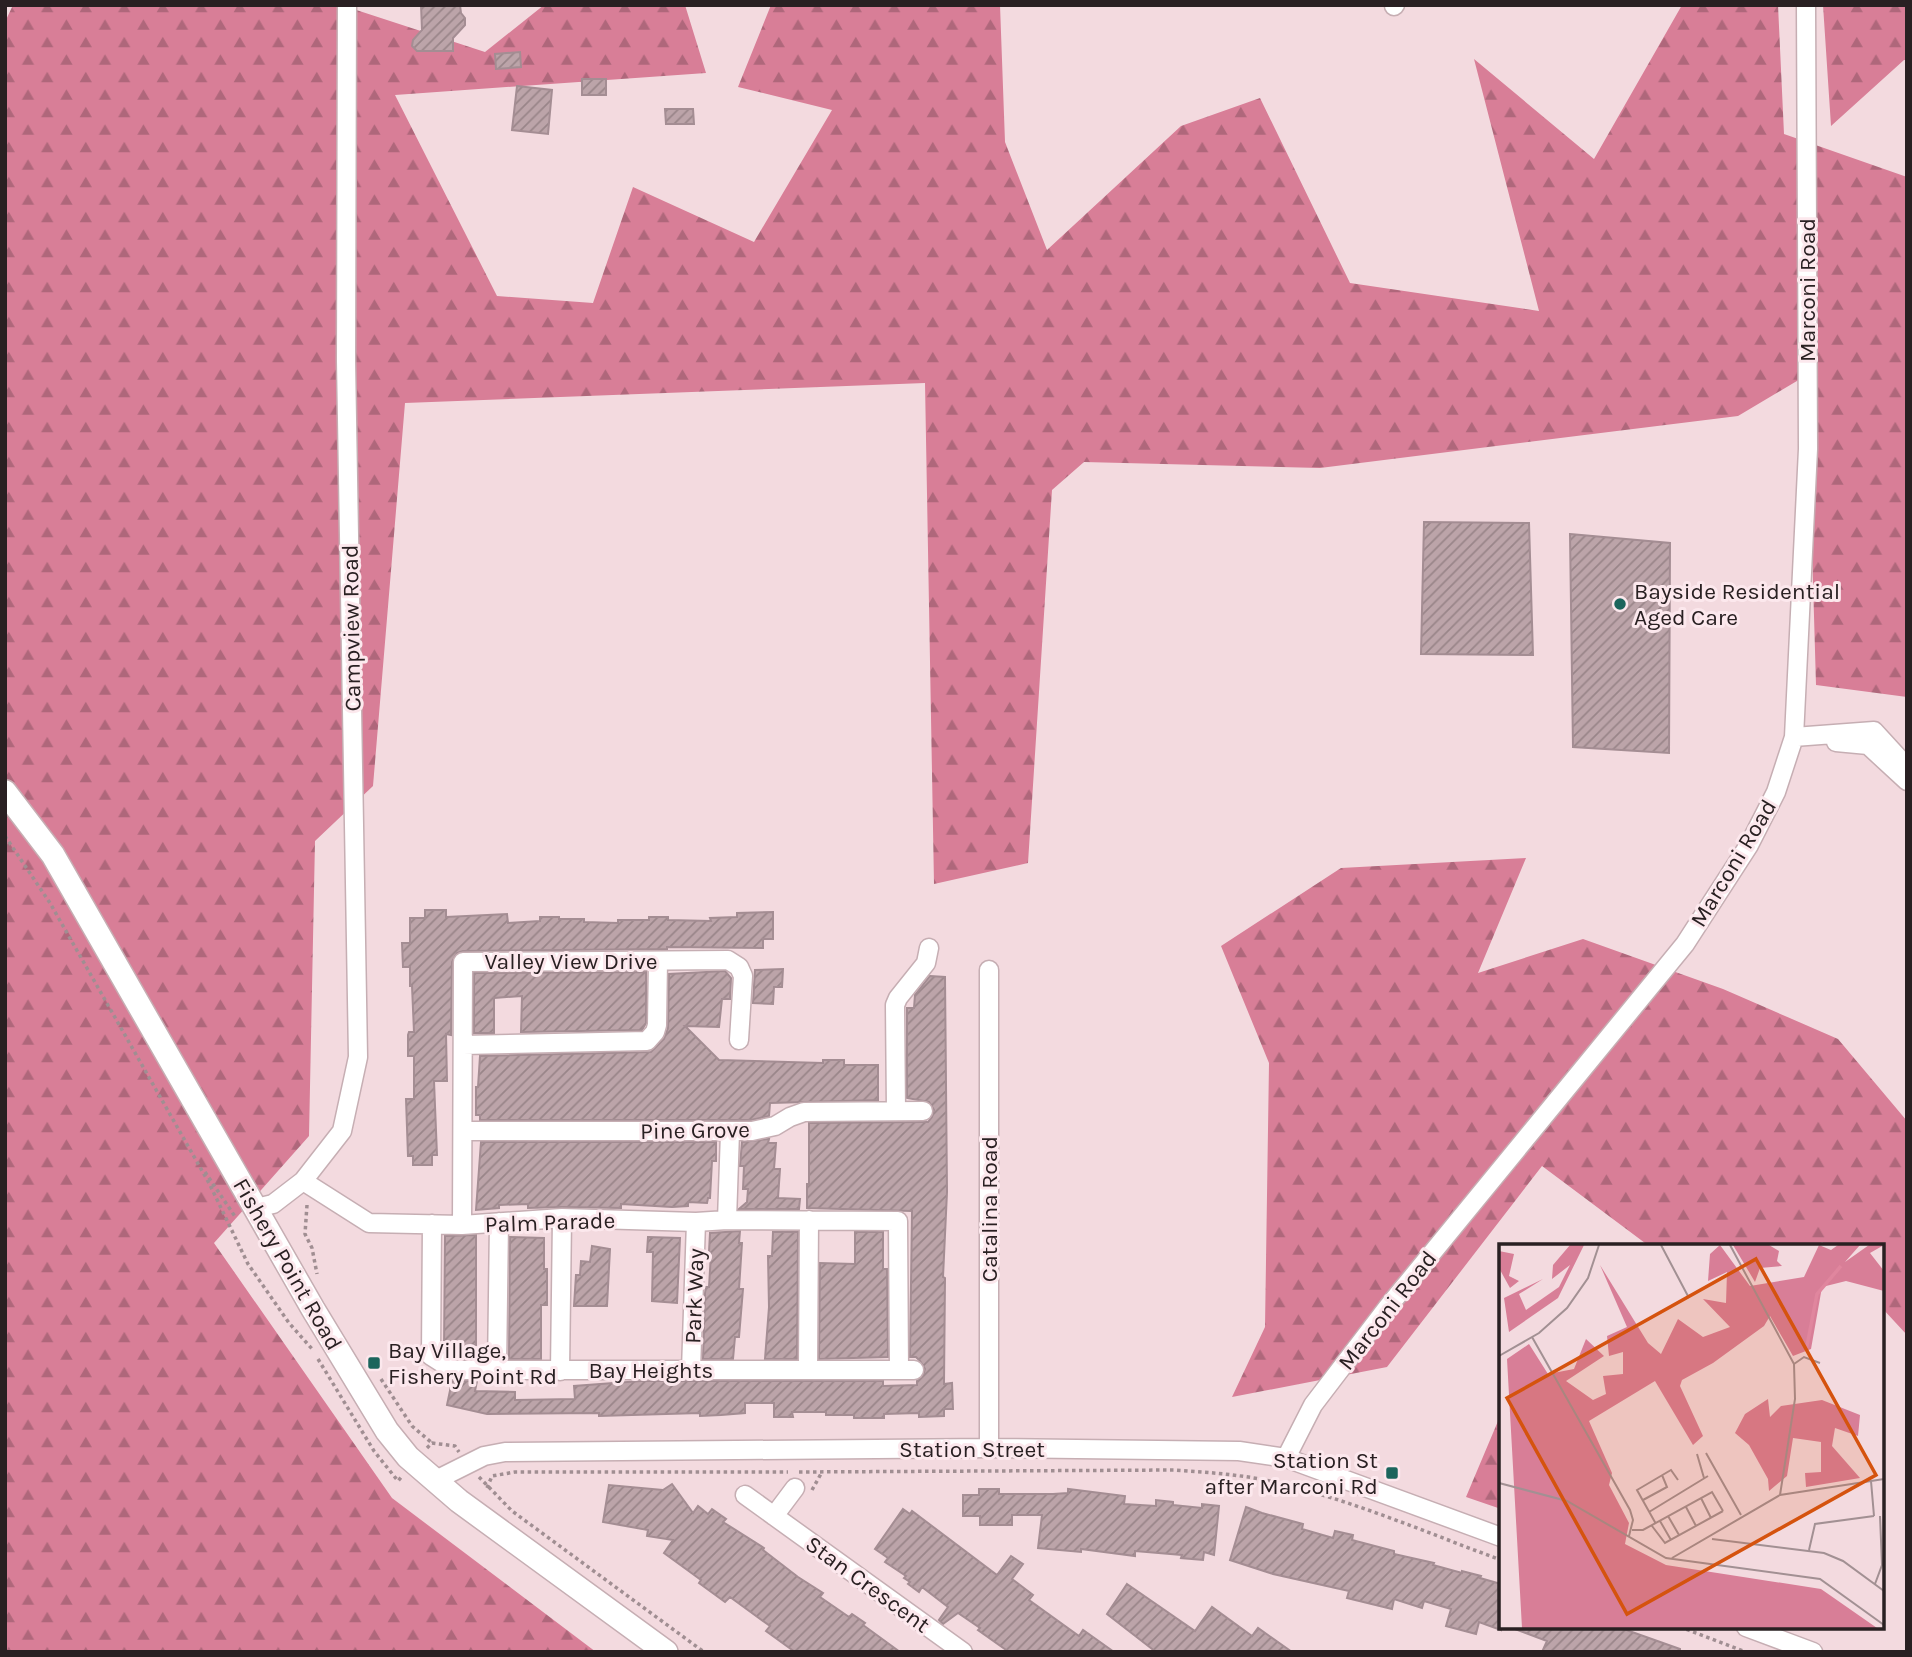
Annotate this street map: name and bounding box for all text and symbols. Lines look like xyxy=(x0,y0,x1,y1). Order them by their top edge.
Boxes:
street label: Marconi Road xyxy=(1794,218,1821,362)
street label: Campview Road xyxy=(337,544,366,712)
place label: Bayside Residential Aged Care xyxy=(1634,578,1840,631)
marker: Bayside Residential Aged Care xyxy=(1612,596,1628,612)
street label: Marconi Road xyxy=(1685,795,1782,932)
street label: Valley View Drive xyxy=(484,948,658,975)
street label: Pine Grove xyxy=(640,1116,750,1145)
street label: Catalina Road xyxy=(976,1136,1003,1282)
street label: Fishery Point Road xyxy=(227,1173,348,1355)
street label: Palm Parade xyxy=(484,1207,616,1238)
inset map xyxy=(1499,1244,1884,1629)
street label: Marconi Road xyxy=(1332,1245,1442,1375)
street label: Park Way xyxy=(679,1248,710,1344)
place label: Bay Village, Fishery Point Rd xyxy=(388,1337,557,1390)
marker: Bay Village, Fishery Point Rd xyxy=(366,1355,382,1371)
street label: Bay Heights xyxy=(589,1357,713,1384)
street label: Station Street xyxy=(899,1436,1045,1463)
place label: Station St after Marconi Rd xyxy=(1204,1447,1378,1500)
marker: Station St after Marconi Rd xyxy=(1384,1465,1400,1481)
street label: Stan Crescent xyxy=(800,1530,935,1639)

